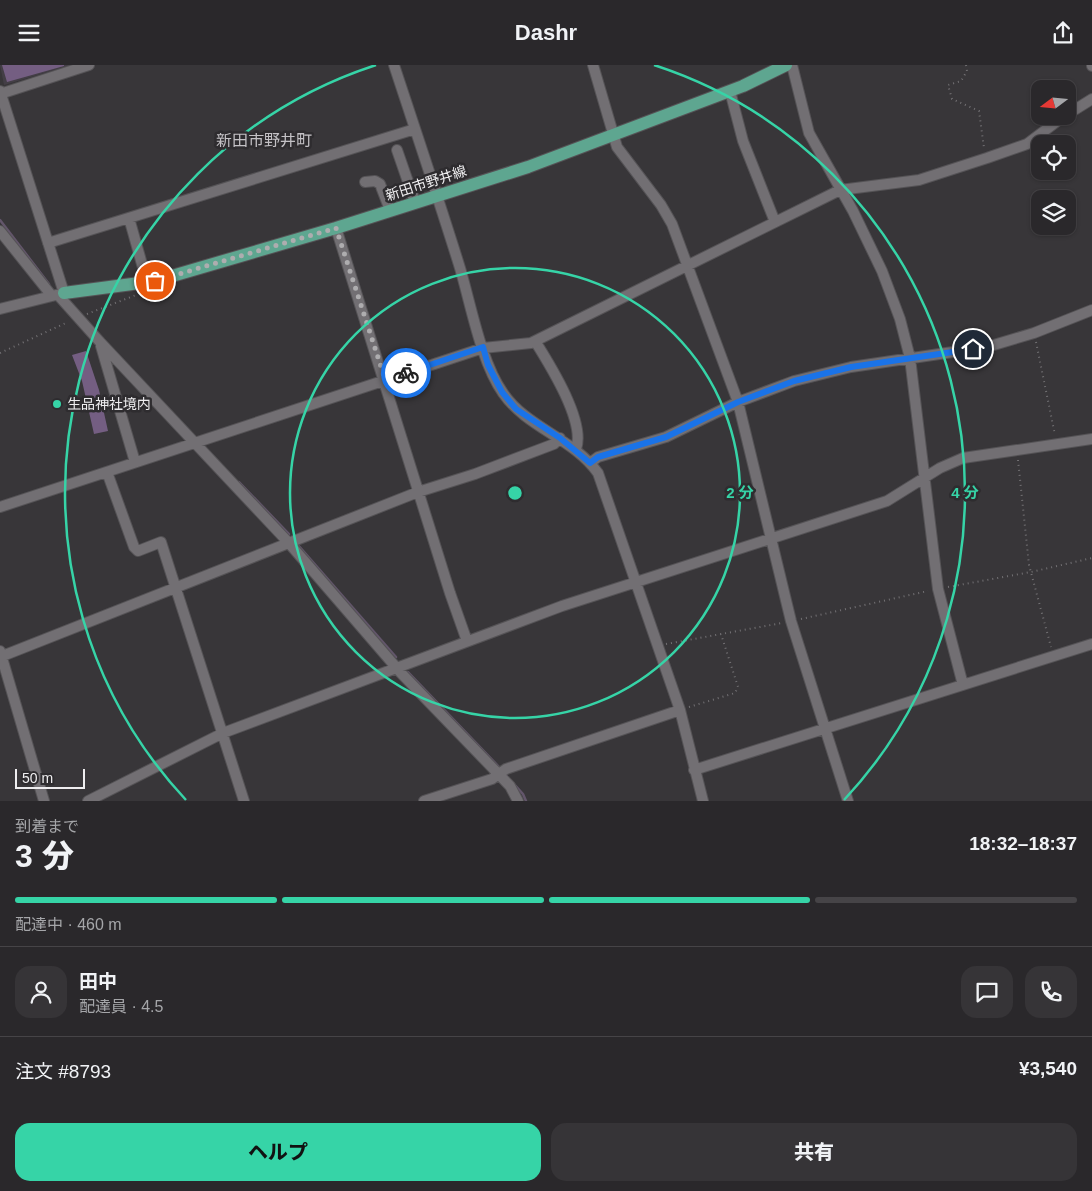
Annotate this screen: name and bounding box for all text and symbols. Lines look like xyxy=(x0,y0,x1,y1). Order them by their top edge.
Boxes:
icon: menu xyxy=(15,19,43,47)
icon: share xyxy=(1049,19,1077,47)
text: Dashr xyxy=(515,20,577,45)
north arrow xyxy=(1031,80,1076,125)
map controls xyxy=(1031,80,1076,235)
district label: 新田市野井町 xyxy=(216,132,312,149)
button: locate xyxy=(1031,135,1076,180)
street label: 新田市野井線 xyxy=(384,162,468,204)
button: layers xyxy=(1031,190,1076,235)
pin xyxy=(134,260,176,302)
icon: bag xyxy=(141,267,169,295)
pin xyxy=(952,328,994,370)
icon: home xyxy=(959,335,987,363)
courier xyxy=(381,348,431,398)
icon: bike xyxy=(392,359,420,387)
place label: 生品神社境内 xyxy=(67,396,151,412)
marker: 生品神社境内 xyxy=(51,398,63,410)
centre of rings xyxy=(506,484,524,502)
text: 2 分 xyxy=(726,484,754,501)
text: 4 分 xyxy=(951,484,979,501)
scale bar xyxy=(15,766,85,789)
text: 50 m xyxy=(22,770,53,786)
text: 到着まで xyxy=(15,818,79,835)
text: 18:32–18:37 xyxy=(969,833,1077,854)
text: 3 分 xyxy=(15,838,74,874)
text: 配達中 · 460 m xyxy=(15,916,122,933)
button: person xyxy=(15,966,67,1018)
button: chat xyxy=(961,966,1013,1018)
button: phone xyxy=(1025,966,1077,1018)
text: 田中 xyxy=(79,971,117,992)
text: 配達員 · 4.5 xyxy=(79,998,163,1015)
text: ¥3,540 xyxy=(1019,1058,1077,1079)
text: 注文 #8793 xyxy=(15,1061,111,1082)
button: ヘルプ xyxy=(15,1123,541,1181)
button: 共有 xyxy=(551,1123,1077,1181)

